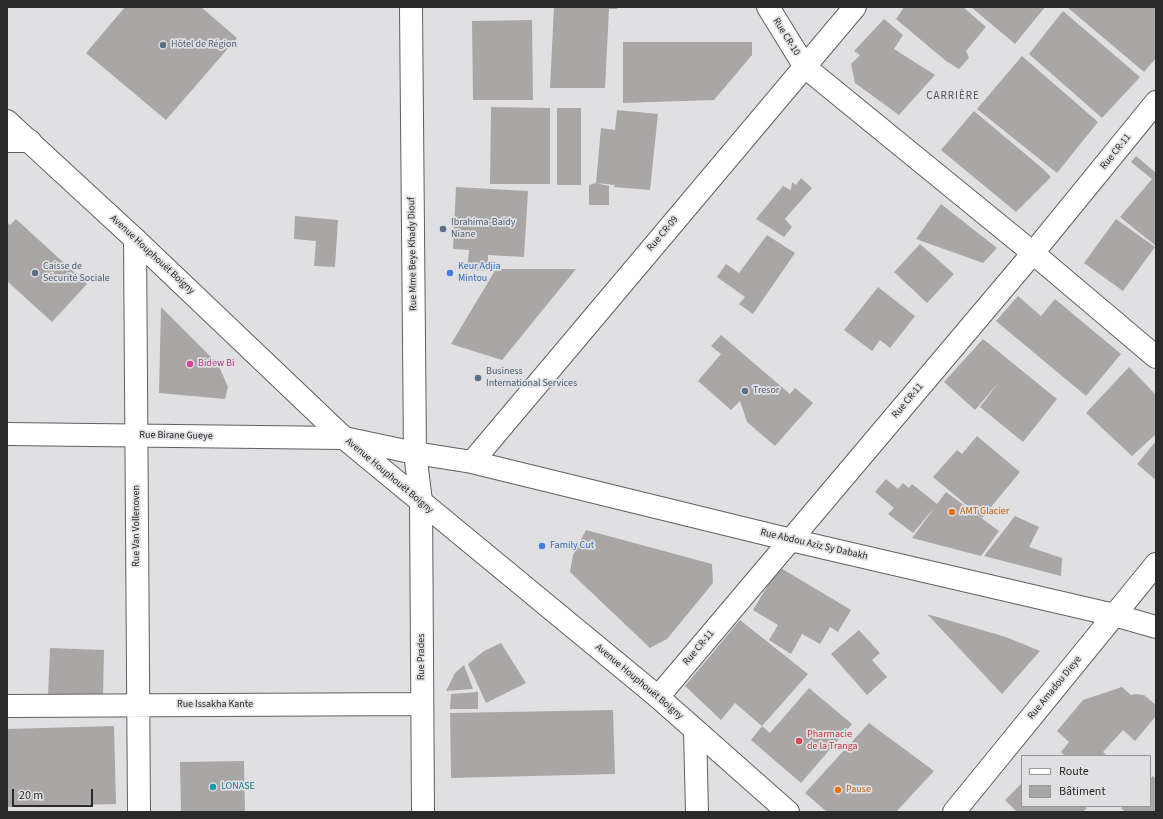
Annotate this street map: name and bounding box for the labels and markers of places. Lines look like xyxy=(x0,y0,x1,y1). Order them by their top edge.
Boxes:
place label: Hôtel de Région xyxy=(171,39,237,51)
marker: Hôtel de Région xyxy=(158,40,168,50)
place label: Ibrahima-Baïdy Niane xyxy=(451,217,515,240)
marker: Ibrahima-Baïdy Niane xyxy=(438,224,448,234)
place label: Caisse de Sécurité Sociale xyxy=(43,261,110,284)
place label: Keur Adjia Mintou xyxy=(458,261,501,284)
marker: Caisse de Sécurité Sociale xyxy=(30,268,40,278)
marker: Keur Adjia Mintou xyxy=(445,268,455,278)
place label: Bidew Bi xyxy=(198,358,234,370)
marker: Bidew Bi xyxy=(185,359,195,369)
place label: Business International Services xyxy=(486,366,577,390)
marker: Business International Services xyxy=(473,373,483,383)
place label: Tresor xyxy=(753,385,779,397)
marker: Tresor xyxy=(740,386,750,396)
place label: AMT Glacier xyxy=(960,506,1009,518)
marker: AMT Glacier xyxy=(947,507,957,517)
place label: Family Cut xyxy=(550,540,594,552)
marker: Family Cut xyxy=(537,541,547,551)
place label: Pharmacie de la Tranga xyxy=(807,729,858,752)
marker: Pharmacie de la Tranga xyxy=(794,736,804,746)
place label: LONASE xyxy=(221,781,255,793)
marker: LONASE xyxy=(208,782,218,792)
place label: Pause xyxy=(846,784,871,796)
marker: Pause xyxy=(833,785,843,795)

